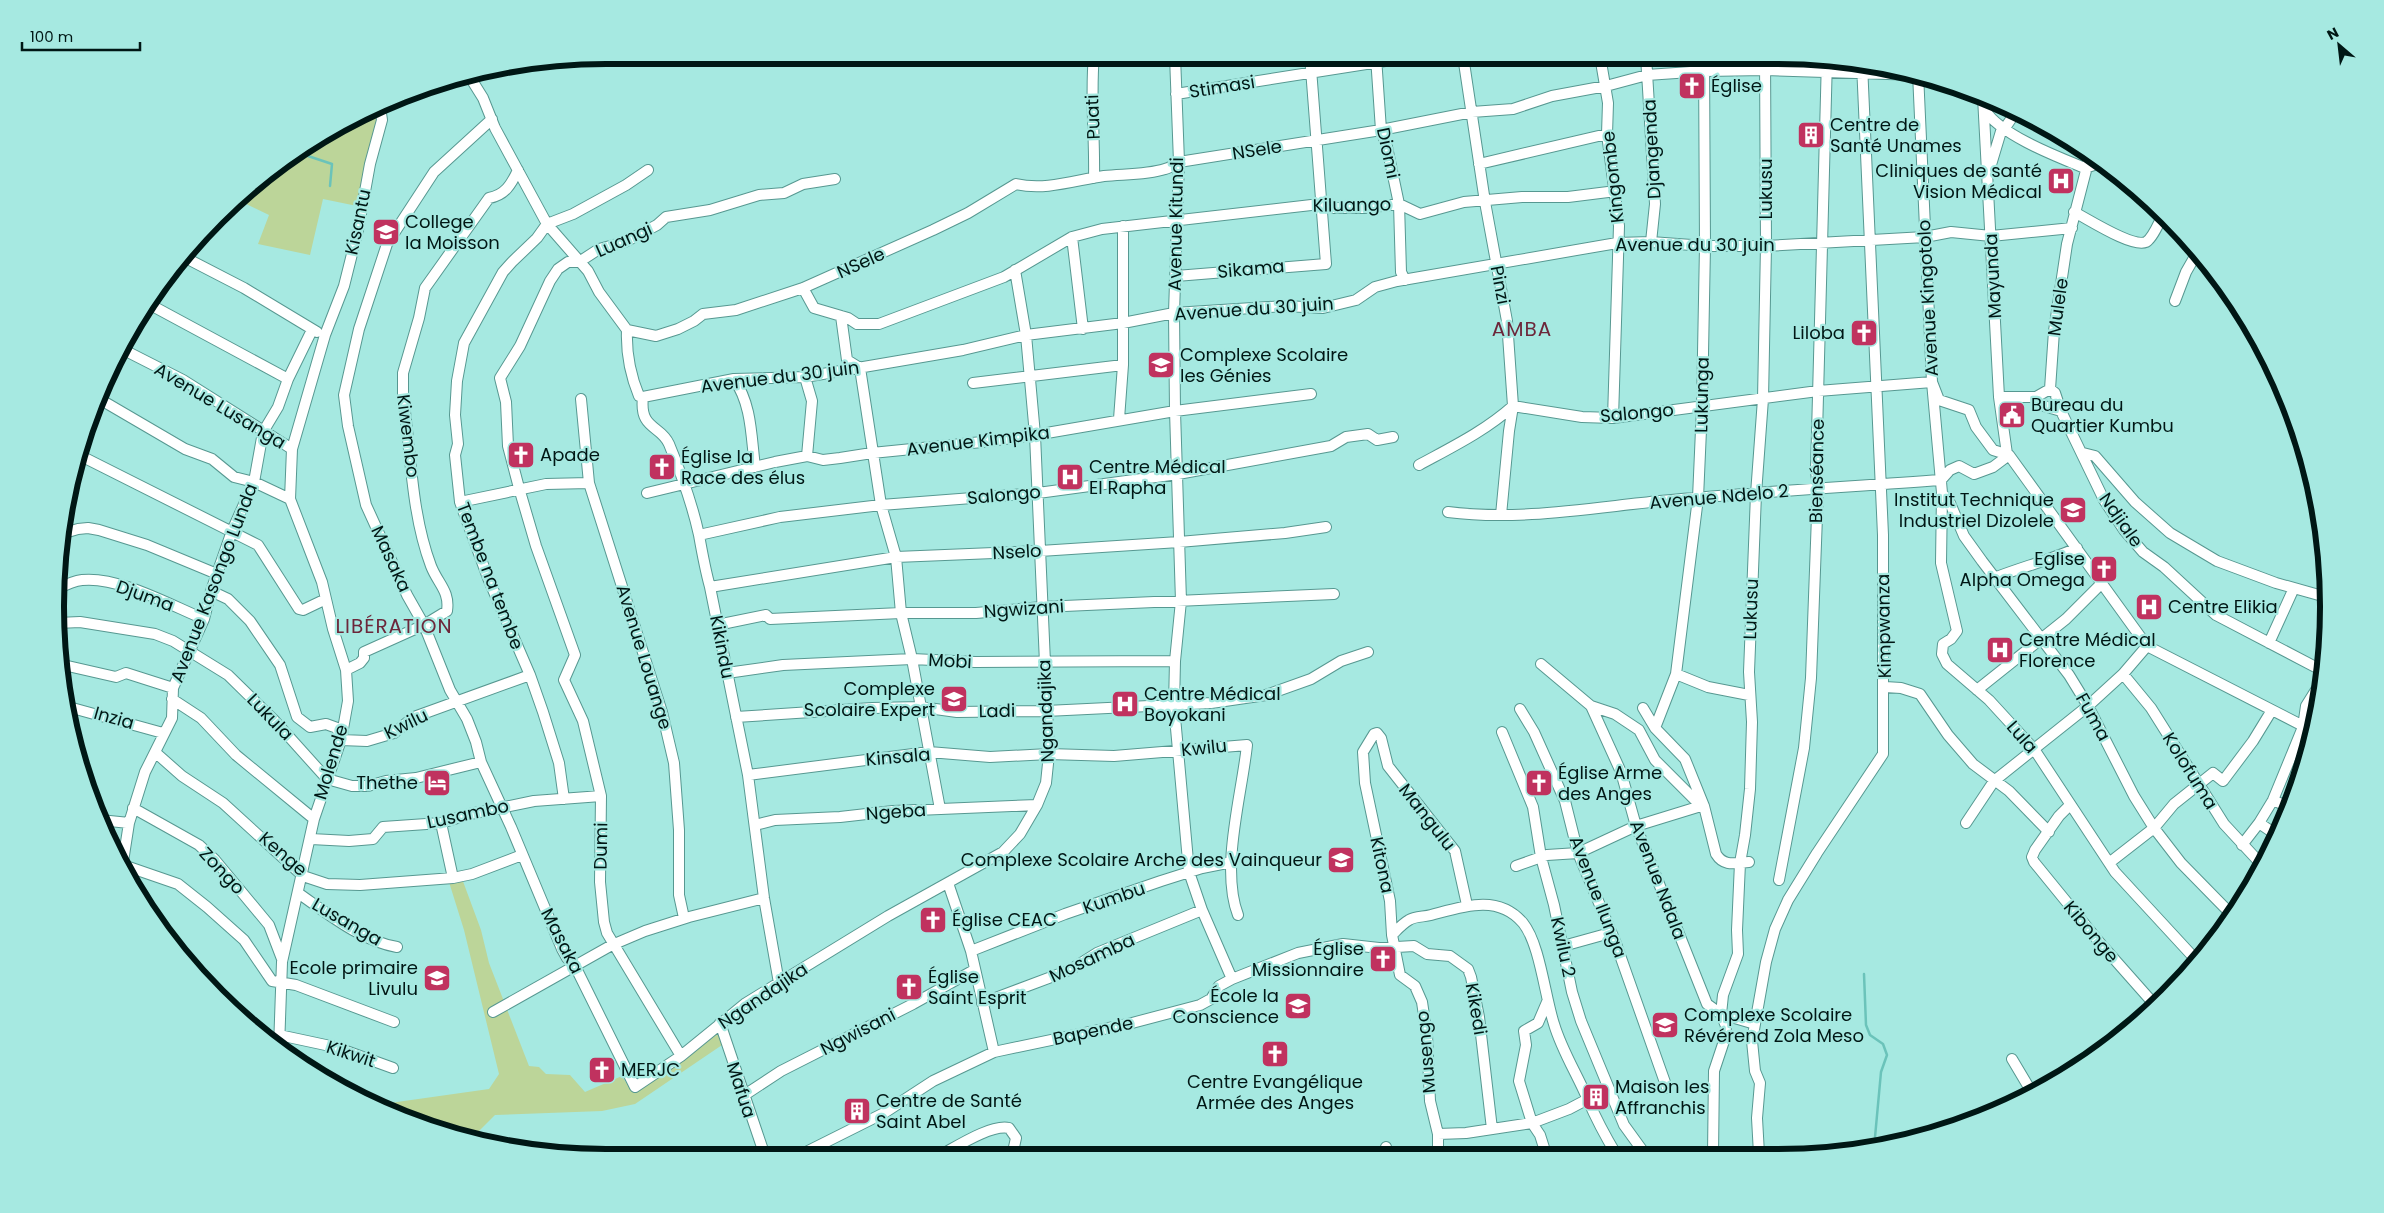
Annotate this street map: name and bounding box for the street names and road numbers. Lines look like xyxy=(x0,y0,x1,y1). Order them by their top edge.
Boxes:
street label: Stimasi xyxy=(1187,69,1257,104)
street label: Puati xyxy=(1079,94,1106,140)
street label: Djangenda xyxy=(1636,98,1667,200)
street label: Diomi xyxy=(1371,125,1406,181)
street label: Kingombe xyxy=(1595,130,1630,224)
street label: NSele xyxy=(1230,133,1284,166)
street label: Avenue Kitundi xyxy=(1162,157,1189,291)
street label: Lukusu xyxy=(1753,158,1778,220)
street label: Kisantu xyxy=(338,187,377,257)
street label: Kiluango xyxy=(1313,191,1391,218)
street label: Luangi xyxy=(591,216,656,263)
street label: Avenue Kingotolo xyxy=(1911,219,1944,377)
street label: Avenue du 30 juin xyxy=(1615,232,1775,257)
street label: Mayunda xyxy=(1978,233,2007,319)
street label: NSele xyxy=(833,241,889,284)
street label: Sikama xyxy=(1216,253,1285,284)
street label: Pinzi xyxy=(1484,263,1516,306)
street label: Mulele xyxy=(2041,276,2074,337)
street label: Avenue du 30 juin xyxy=(1174,290,1334,327)
street label: Avenue du 30 juin xyxy=(699,354,861,399)
street label: Avenue Lusanga xyxy=(150,356,291,455)
street label: Lukunga xyxy=(1688,357,1715,433)
street label: Kiwembo xyxy=(391,393,426,479)
street label: Salongo xyxy=(1599,397,1675,428)
street label: Avenue Kimpika xyxy=(905,419,1051,462)
street label: Bienséance xyxy=(1803,419,1830,523)
street label: Avenue Ndelo 2 xyxy=(1648,478,1790,515)
street label: Salongo xyxy=(966,479,1042,510)
street label: Avenue Kasongo Lunda xyxy=(164,480,263,686)
street label: Ndjiale xyxy=(2094,487,2149,552)
street label: Tembe na tembe xyxy=(451,499,530,653)
street label: Masaka xyxy=(365,521,418,596)
street label: Nselo xyxy=(992,538,1042,565)
street label: Kimpwanza xyxy=(1870,573,1897,679)
street label: Djuma xyxy=(113,574,177,617)
street label: Lukusu xyxy=(1737,578,1764,640)
street label: Avenue Louange xyxy=(611,581,678,732)
street label: Ngwizani xyxy=(983,593,1065,624)
street label: Kikindu xyxy=(704,613,741,681)
street label: Mobi xyxy=(928,647,972,674)
street label: Ngandajika xyxy=(1031,659,1060,763)
street label: Lukula xyxy=(242,688,299,746)
street label: Fuma xyxy=(2070,688,2117,745)
street label: Ladi xyxy=(979,698,1015,723)
street label: Inzia xyxy=(91,700,137,735)
street label: Kwilu xyxy=(380,702,432,745)
street label: Lula xyxy=(2001,715,2044,758)
street label: Molende xyxy=(307,721,354,803)
street label: Kolofuma xyxy=(2157,727,2224,814)
street label: Kwilu xyxy=(1180,733,1228,762)
street label: Kinsala xyxy=(865,741,931,772)
street label: Mangulu xyxy=(1393,778,1462,855)
street label: Lusambo xyxy=(425,793,511,834)
street label: Ngeba xyxy=(865,797,927,826)
street label: Avenue Ndala xyxy=(1624,817,1693,943)
street label: Dumi xyxy=(588,822,613,870)
street label: Kenge xyxy=(254,826,313,882)
street label: Avenue Ilunga xyxy=(1564,832,1633,961)
street label: Kitona xyxy=(1364,834,1401,895)
street label: Zongo xyxy=(194,841,251,900)
street label: Kumbu xyxy=(1079,875,1148,920)
street label: Lusanga xyxy=(308,892,387,952)
street label: Kibonge xyxy=(2058,895,2125,968)
street label: Masaka xyxy=(535,904,590,978)
street label: Kwilu 2 xyxy=(1545,914,1582,979)
street label: Mosamba xyxy=(1045,927,1139,988)
street label: Ngandajika xyxy=(713,956,812,1035)
street label: Kikedi xyxy=(1460,981,1493,1037)
street label: Ngwisani xyxy=(816,1002,900,1061)
street label: Bapende xyxy=(1050,1010,1135,1051)
street label: Musengo xyxy=(1409,1010,1442,1094)
street label: Kikwit xyxy=(323,1034,379,1073)
street label: Mafua xyxy=(721,1059,762,1121)

